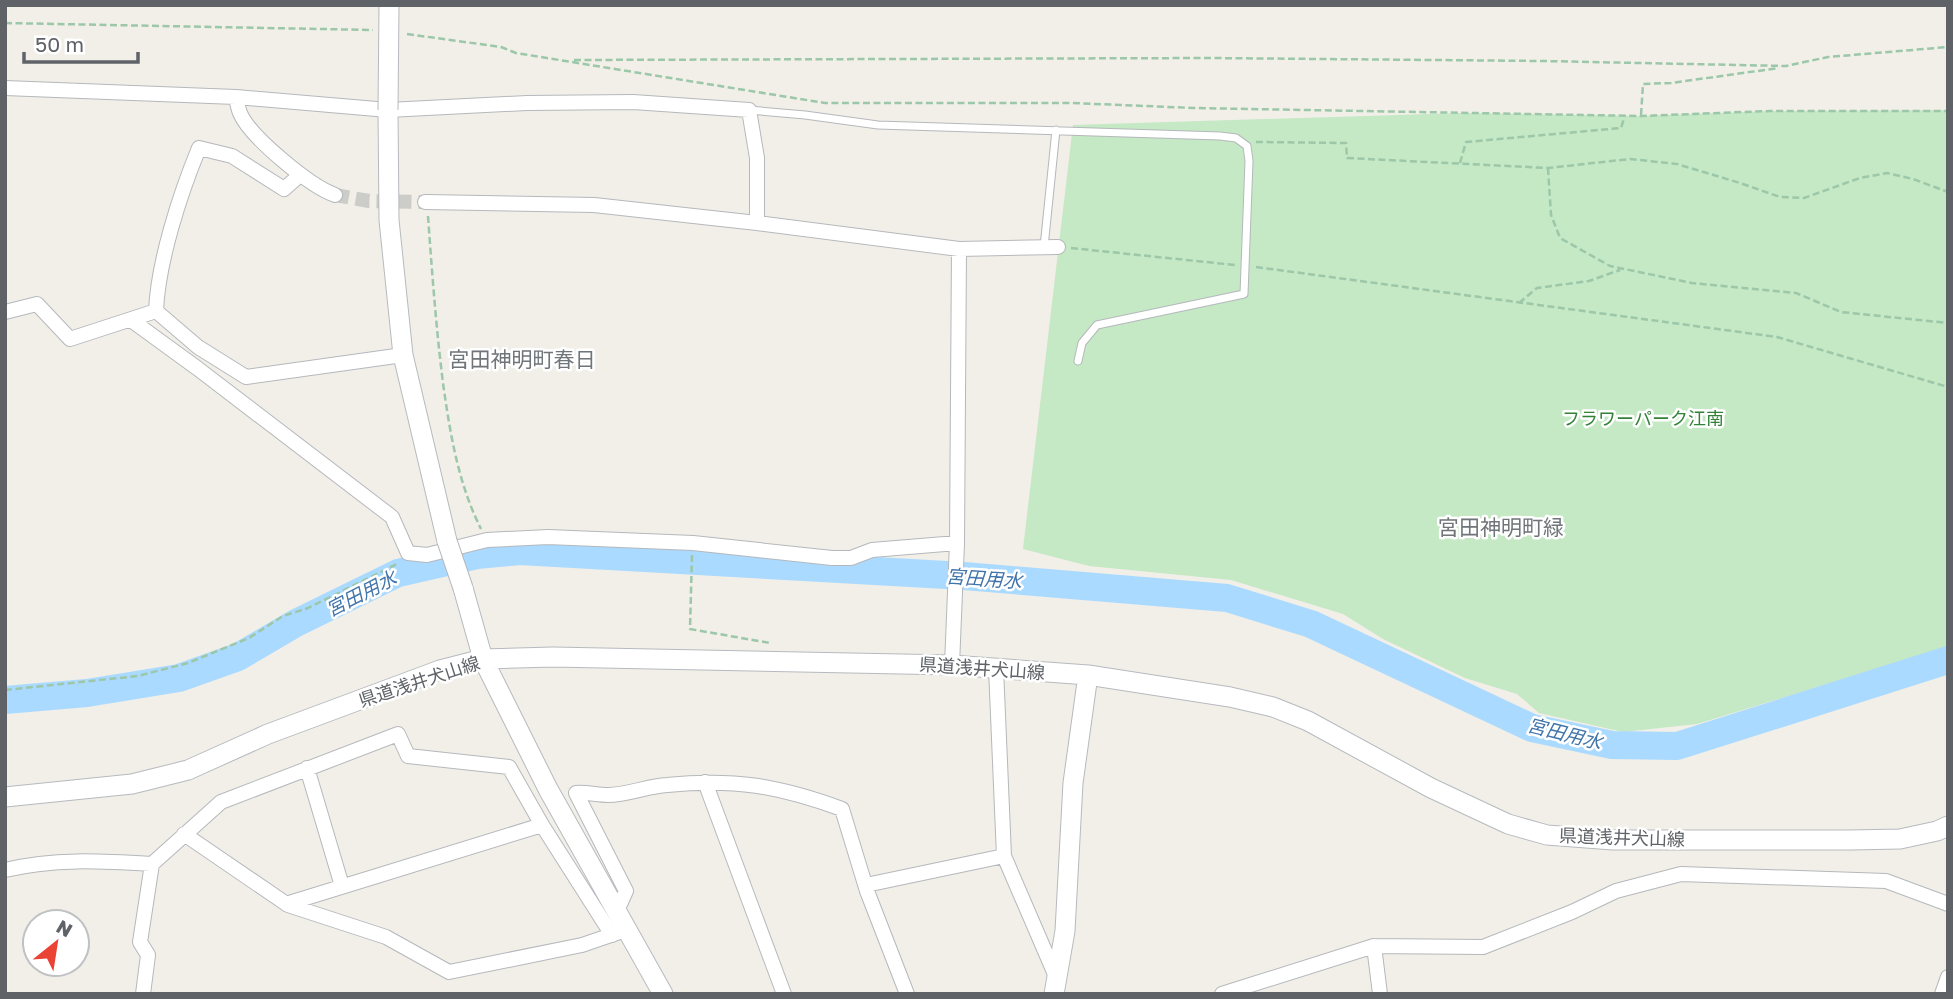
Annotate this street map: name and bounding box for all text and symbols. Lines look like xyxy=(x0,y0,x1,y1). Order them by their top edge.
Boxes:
scale bar xyxy=(24,21,138,65)
text: 50 m xyxy=(35,31,84,57)
district label: 宮田神明町春日 xyxy=(449,346,596,372)
park label: フラワーパーク江南 xyxy=(1562,407,1724,429)
district label: 宮田神明町緑 xyxy=(1438,514,1564,540)
water label: 宮田用水 xyxy=(945,564,1025,592)
water label: 宮田用水 xyxy=(322,565,402,621)
street label: 県道浅井犬山線 xyxy=(356,651,482,711)
street label: 県道浅井犬山線 xyxy=(918,653,1046,683)
water label: 宮田用水 xyxy=(1525,713,1607,754)
street label: 県道浅井犬山線 xyxy=(1559,824,1685,850)
north arrow xyxy=(21,908,91,978)
text: N xyxy=(53,914,77,941)

